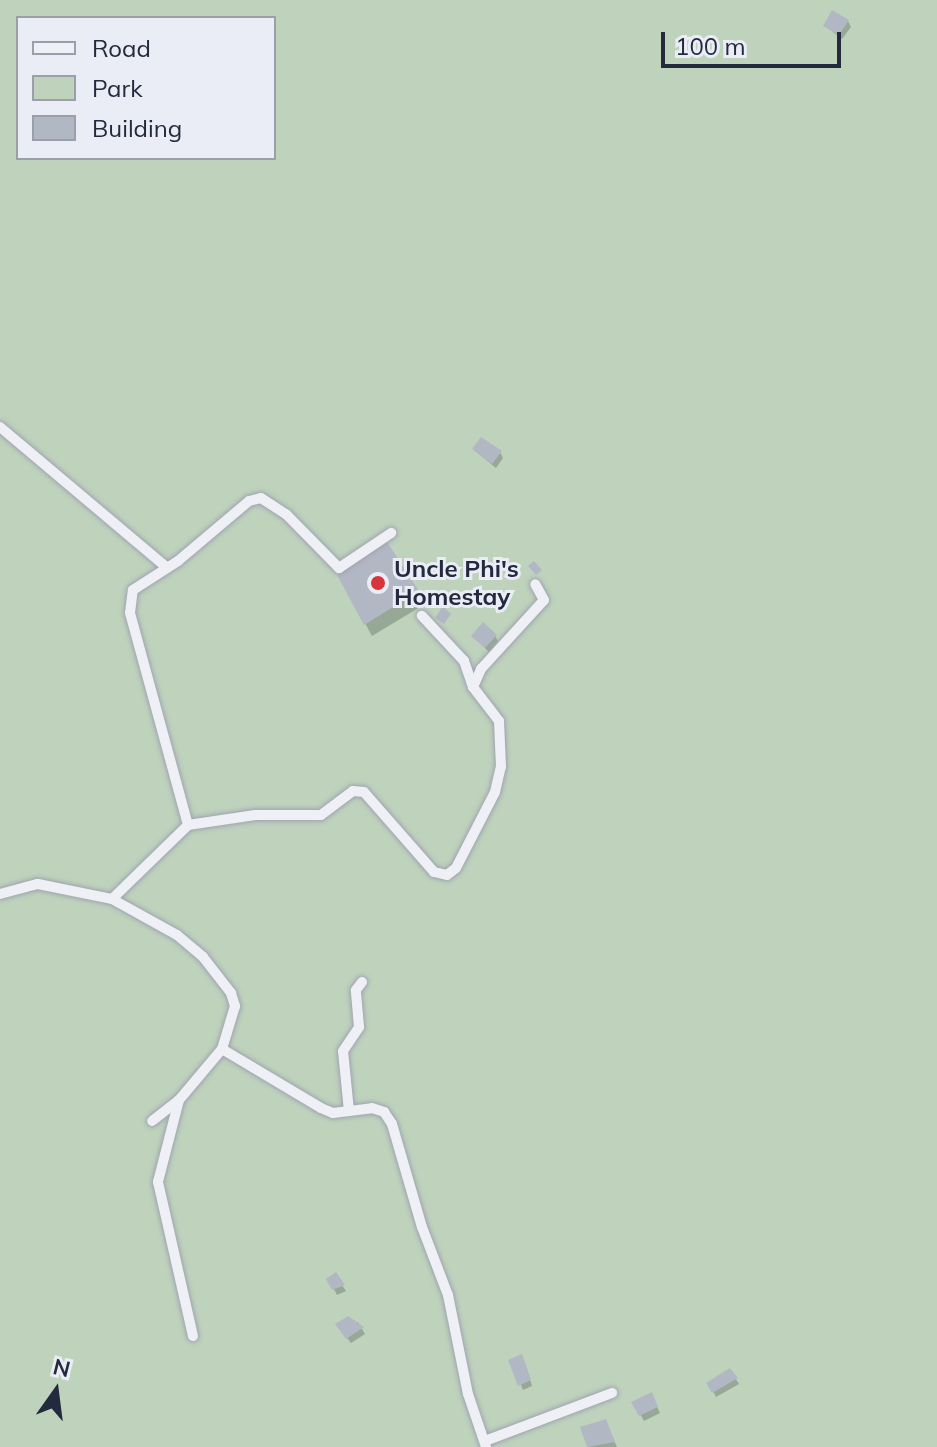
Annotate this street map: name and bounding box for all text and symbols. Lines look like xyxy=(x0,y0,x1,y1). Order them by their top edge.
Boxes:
legend xyxy=(16,16,276,160)
scale bar xyxy=(665,16,845,66)
text: 100 m xyxy=(675,31,746,61)
text: Road xyxy=(92,33,151,63)
text: Park xyxy=(92,73,143,103)
text: Building xyxy=(92,113,182,143)
place label: Uncle Phi's Homestay xyxy=(394,555,519,611)
marker: Uncle Phi's Homestay xyxy=(369,574,387,592)
north arrow xyxy=(16,1351,96,1431)
text: N xyxy=(50,1352,73,1383)

